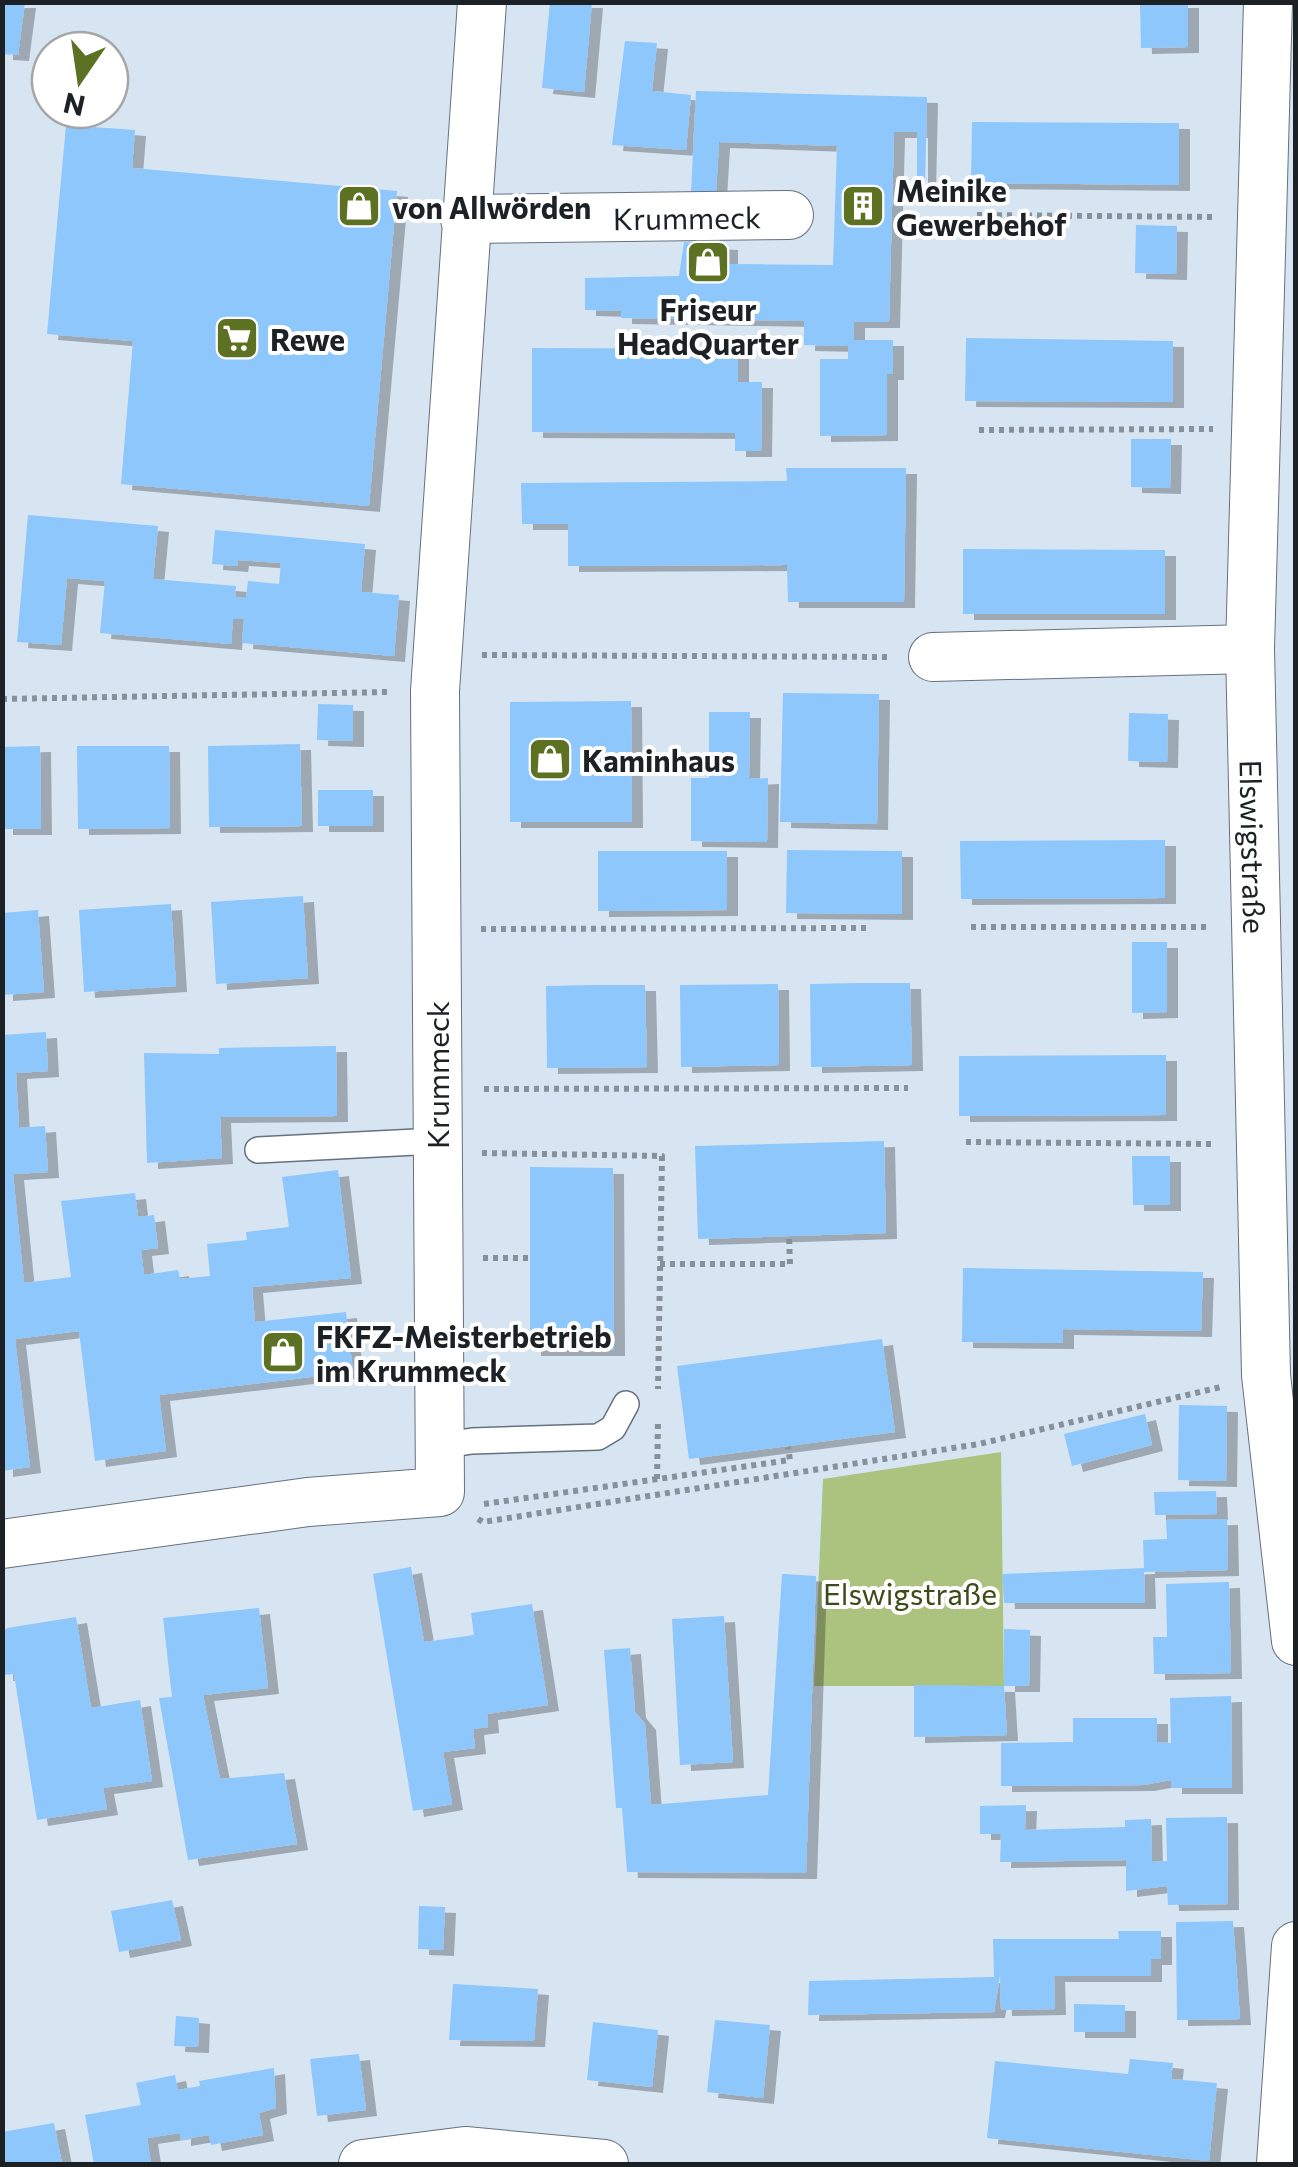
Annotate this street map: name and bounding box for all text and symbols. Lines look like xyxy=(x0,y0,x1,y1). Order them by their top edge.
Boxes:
north arrow xyxy=(30,30,130,130)
text: N xyxy=(60,86,88,124)
place label: Meinike Gewerbehof xyxy=(896,171,1067,242)
shop icon: von Allwörden xyxy=(336,183,382,229)
building icon: Meinike Gewerbehof xyxy=(840,183,886,229)
place label: von Allwörden xyxy=(392,188,591,225)
street label: Krummeck xyxy=(613,197,761,236)
shop icon: Friseur HeadQuarter xyxy=(685,239,731,285)
place label: Friseur HeadQuarter xyxy=(617,290,799,361)
supermarket icon: Rewe xyxy=(214,315,260,361)
place label: Rewe xyxy=(270,320,345,357)
shop icon: Kaminhaus xyxy=(527,736,573,782)
place label: Kaminhaus xyxy=(582,741,735,778)
street label: Elswigstraße xyxy=(1234,759,1275,934)
street label: Krummeck xyxy=(418,1001,455,1149)
place label: FKFZ-Meisterbetrieb im Krummeck xyxy=(316,1317,612,1388)
shop icon: FKFZ-Meisterbetrieb im Krummeck xyxy=(260,1329,306,1375)
park label: Elswigstraße xyxy=(823,1574,997,1611)

